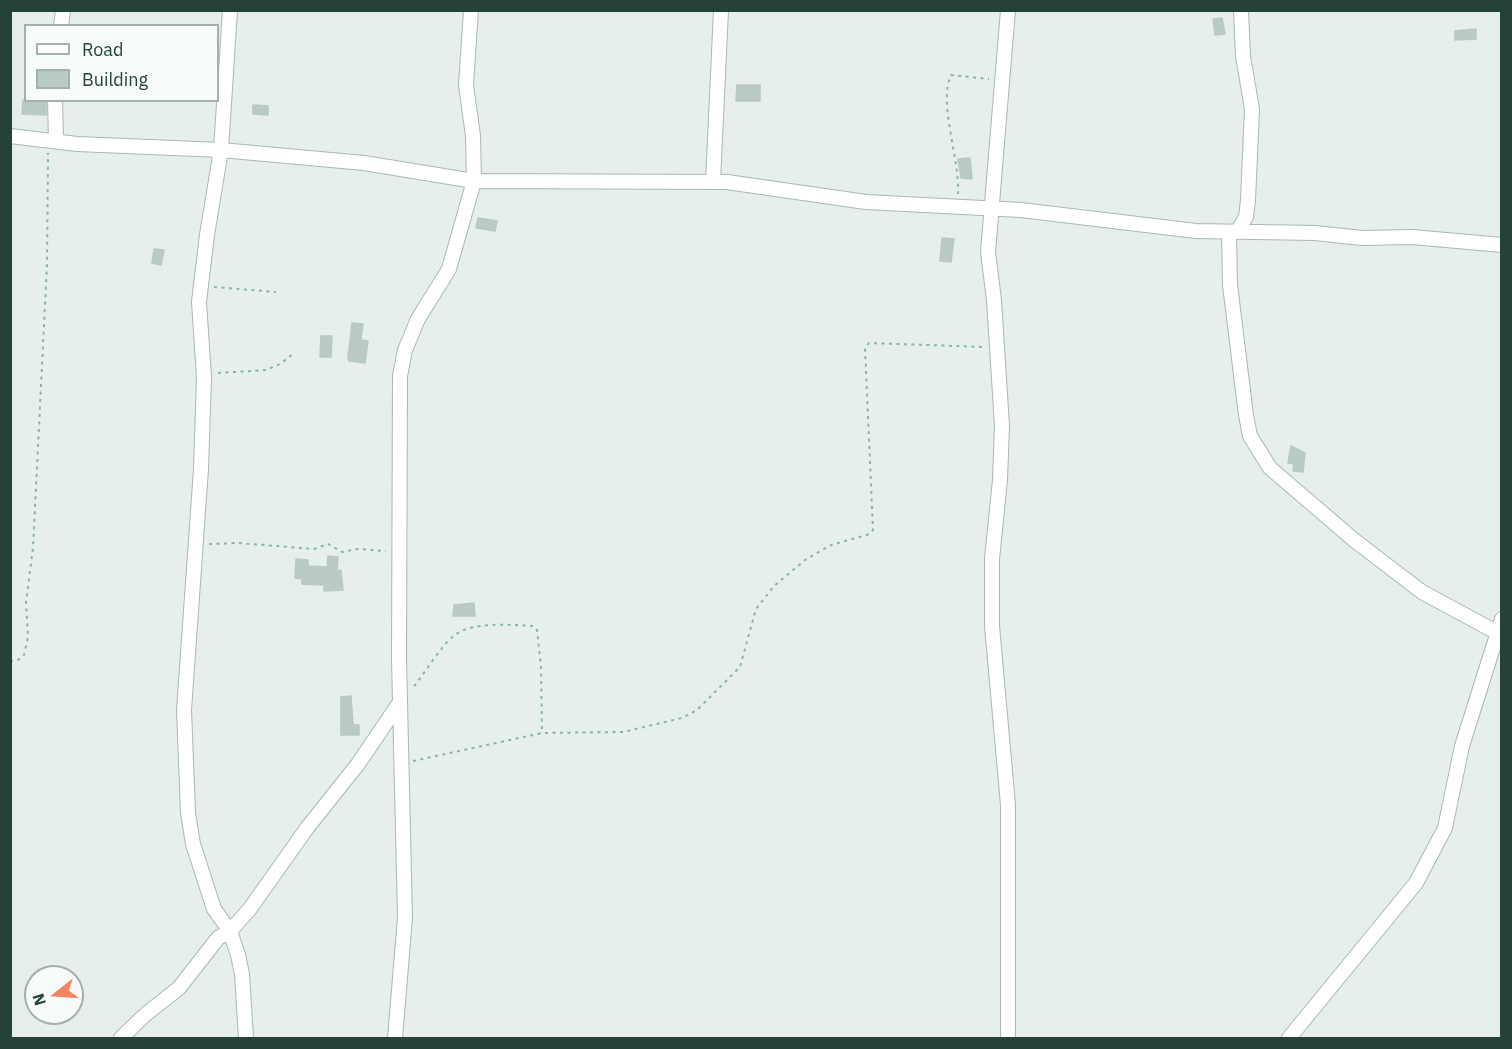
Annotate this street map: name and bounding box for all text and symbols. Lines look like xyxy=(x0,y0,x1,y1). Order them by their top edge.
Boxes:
legend xyxy=(24,24,219,102)
text: Road xyxy=(82,38,123,61)
text: Building xyxy=(82,68,148,91)
north arrow xyxy=(24,965,84,1025)
text: N xyxy=(27,991,50,1008)

